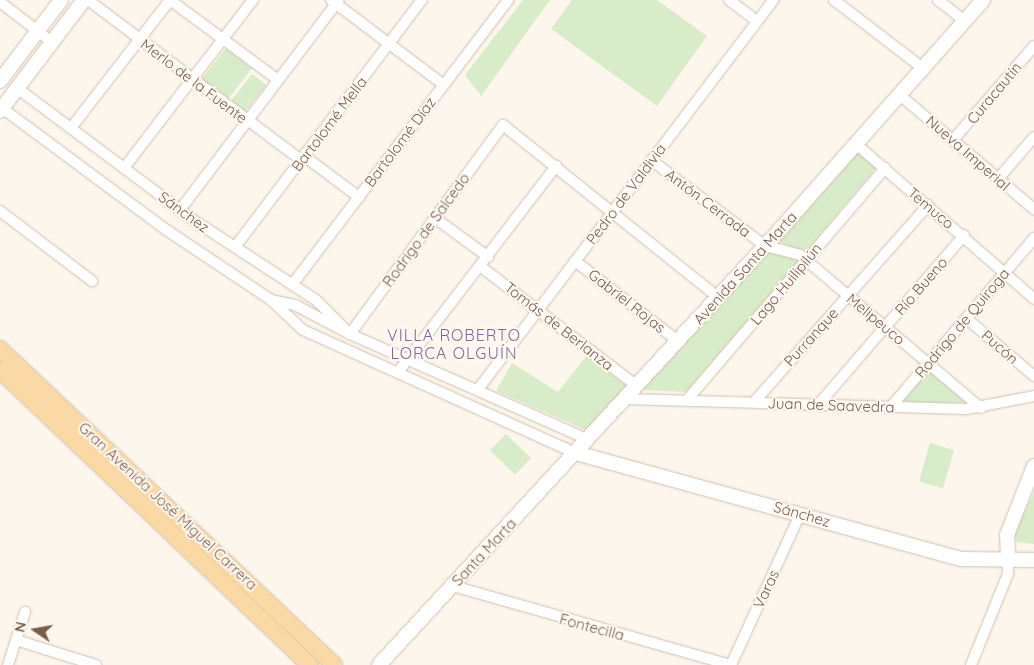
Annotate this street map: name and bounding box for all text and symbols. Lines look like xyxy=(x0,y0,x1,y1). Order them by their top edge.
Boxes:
street label: Merlo de la Fuente xyxy=(137,35,251,127)
street label: Curacautín xyxy=(963,58,1025,128)
street label: Bartolomé Mella xyxy=(287,73,371,175)
street label: Bartolomé Díaz xyxy=(360,94,440,190)
street label: Nueva Imperial xyxy=(922,112,1014,194)
street label: Pedro de Valdivia xyxy=(582,140,670,248)
street label: Antón Cerrada xyxy=(662,165,754,241)
street label: Rodrigo de Salcedo xyxy=(379,170,473,290)
street label: Temuco xyxy=(904,183,958,233)
street label: Sánchez xyxy=(155,188,213,236)
street label: Avenida Santa Marta xyxy=(690,208,800,328)
street label: Lago Huilipilún xyxy=(747,239,825,329)
street label: Río Bueno xyxy=(891,253,951,319)
street label: Gabriel Rojas xyxy=(585,265,669,337)
street label: Rodrigo de Quiroga xyxy=(911,265,1013,381)
street label: Tomás de Berlanza xyxy=(501,278,617,374)
street label: Melipeuco xyxy=(843,289,909,349)
street label: Purranque xyxy=(780,304,842,370)
district label: VILLA ROBERTO LORCA OLGUÍN xyxy=(385,325,523,363)
street label: Pucón xyxy=(978,326,1022,368)
street label: Juan de Saavedra xyxy=(767,394,895,416)
street label: Gran Avenida José Miguel Carrera xyxy=(75,418,261,594)
street label: Sánchez xyxy=(772,497,832,531)
street label: Santa Marta xyxy=(448,514,520,590)
street label: Varas xyxy=(749,567,783,611)
north arrow xyxy=(10,605,60,655)
street label: Fontecilla xyxy=(558,610,626,644)
text: N xyxy=(10,620,30,634)

